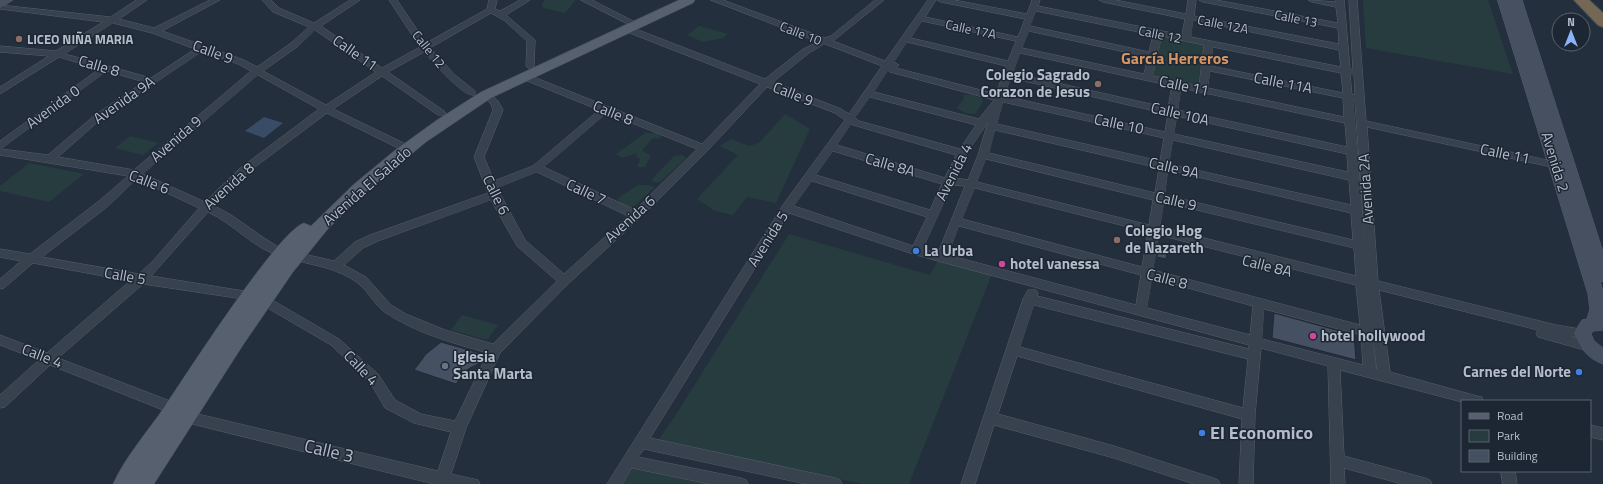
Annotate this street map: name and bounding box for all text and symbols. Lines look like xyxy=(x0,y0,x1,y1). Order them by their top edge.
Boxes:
street label: Calle 13 xyxy=(1273,4,1319,32)
street label: Calle 12A xyxy=(1196,9,1250,39)
north arrow xyxy=(1551,12,1591,52)
street label: Calle 17A xyxy=(944,14,998,44)
text: N xyxy=(1567,14,1575,30)
street label: Calle 10 xyxy=(777,16,825,50)
street label: Calle 12 xyxy=(1137,20,1183,48)
street label: Calle 12 xyxy=(408,26,450,72)
place label: LICEO NIÑA MARIA xyxy=(27,29,134,49)
street label: Calle 11 xyxy=(328,29,382,76)
marker: LICEO NIÑA MARIA xyxy=(14,34,24,44)
street label: Calle 9 xyxy=(190,34,237,70)
district label: García Herreros xyxy=(1121,46,1229,70)
street label: Calle 8 xyxy=(76,49,122,82)
place label: Colegio Sagrado Corazon de Jesus xyxy=(981,63,1090,103)
street label: Calle 11A xyxy=(1252,66,1314,99)
street label: Calle 11 xyxy=(1157,69,1211,102)
street label: Avenida 9A xyxy=(88,70,159,129)
street label: Calle 9 xyxy=(770,75,817,112)
street label: Avenida 0 xyxy=(21,79,84,134)
marker: Colegio Sagrado Corazon de Jesus xyxy=(1093,79,1103,89)
street label: Calle 8 xyxy=(589,94,637,131)
street label: Calle 10A xyxy=(1149,96,1212,131)
street label: Calle 10 xyxy=(1092,107,1146,140)
street label: Avenida 9 xyxy=(145,110,207,168)
street label: Avenida 2 xyxy=(1535,129,1576,195)
street label: Calle 11 xyxy=(1478,137,1532,170)
street label: Avenida 4 xyxy=(929,139,978,205)
street label: Avenida El Salado xyxy=(317,140,416,231)
street label: Calle 8A xyxy=(863,146,918,183)
street label: Calle 9A xyxy=(1147,151,1202,184)
street label: Avenida 2A xyxy=(1352,153,1379,225)
street label: Avenida 8 xyxy=(198,156,259,215)
street label: Calle 6 xyxy=(126,163,173,200)
street label: Calle 6 xyxy=(477,171,516,219)
street label: Calle 7 xyxy=(562,172,610,211)
street label: Calle 9 xyxy=(1153,185,1199,216)
street label: Avenida 6 xyxy=(599,189,660,248)
street label: Avenida 5 xyxy=(741,206,794,271)
place label: Colegio Hog de Nazareth xyxy=(1125,219,1204,259)
marker: Colegio Hog de Nazareth xyxy=(1112,235,1122,245)
place label: La Urba xyxy=(924,239,974,262)
marker: La Urba xyxy=(911,246,921,256)
street label: Calle 8A xyxy=(1240,248,1295,283)
place label: hotel vanessa xyxy=(1010,252,1100,275)
marker: hotel vanessa xyxy=(997,259,1007,269)
street label: Calle 5 xyxy=(102,261,148,290)
street label: Calle 8 xyxy=(1144,262,1190,295)
place label: hotel hollywood xyxy=(1321,324,1425,347)
marker: hotel hollywood xyxy=(1308,331,1318,341)
street label: Calle 4 xyxy=(19,337,66,374)
street label: Calle 4 xyxy=(339,345,384,391)
place label: Iglesia Santa Marta xyxy=(453,345,533,385)
place label: Carnes del Norte xyxy=(1463,360,1571,383)
marker: Iglesia Santa Marta xyxy=(440,361,450,371)
marker: Carnes del Norte xyxy=(1574,367,1584,377)
legend xyxy=(1461,400,1591,472)
text: Road xyxy=(1497,406,1523,425)
place label: El Economico xyxy=(1210,419,1313,446)
text: Park xyxy=(1497,426,1520,445)
marker: El Economico xyxy=(1197,428,1207,438)
street label: Calle 3 xyxy=(302,432,357,469)
text: Building xyxy=(1497,446,1538,465)

